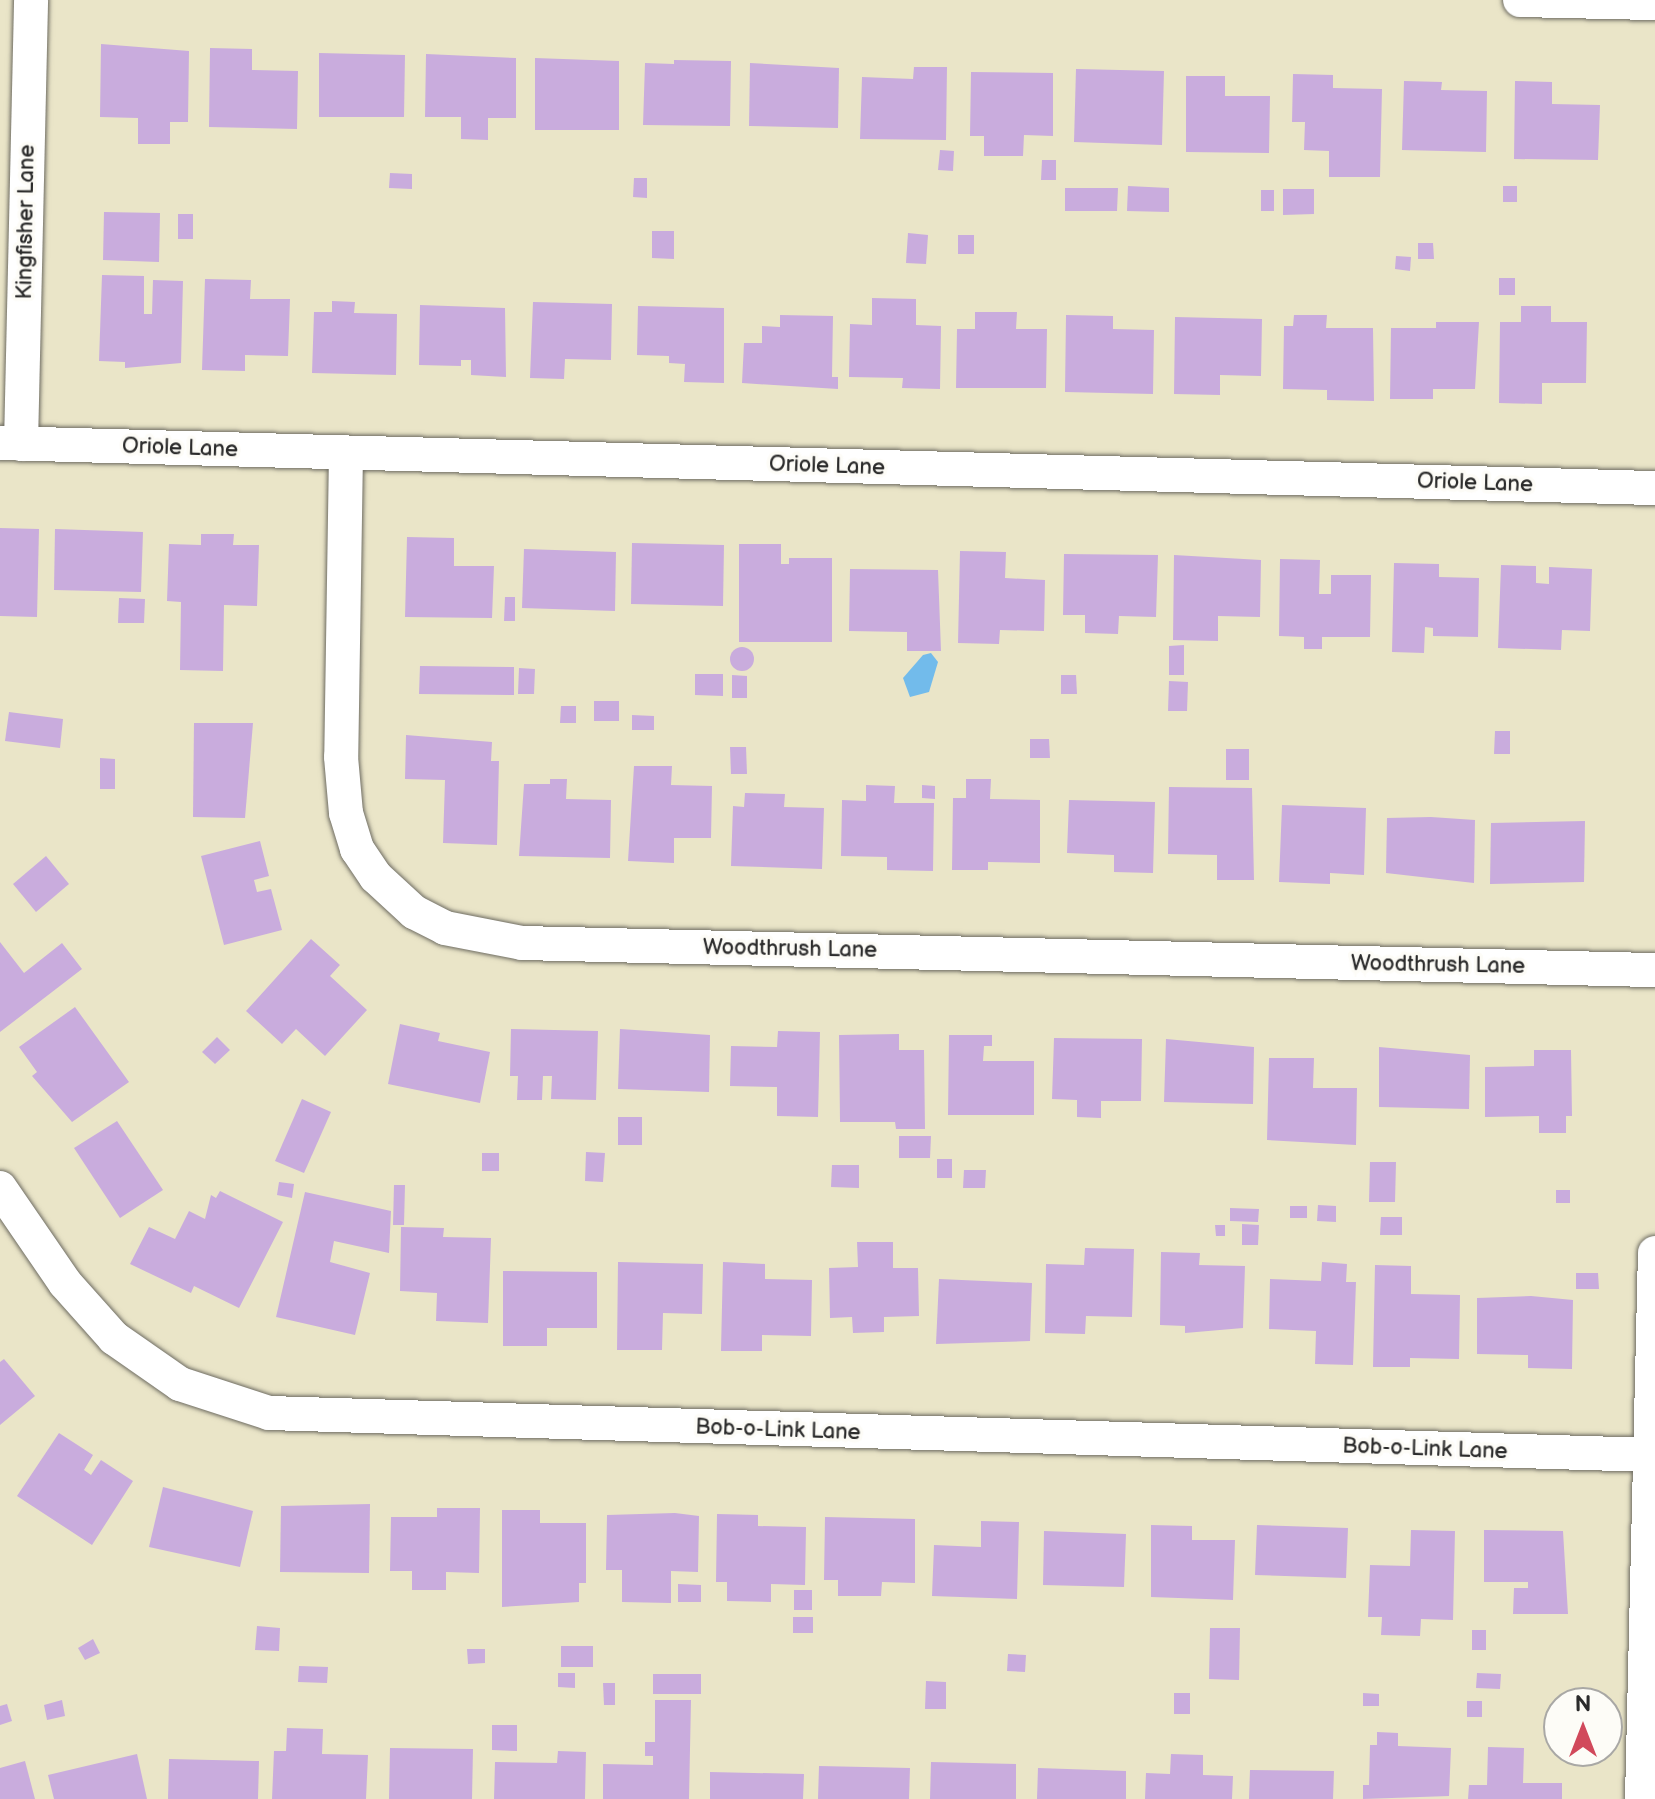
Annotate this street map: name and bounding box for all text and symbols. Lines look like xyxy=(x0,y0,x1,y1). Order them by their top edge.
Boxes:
street label: Kingfisher Lane xyxy=(11,144,41,300)
street label: Oriole Lane xyxy=(122,433,238,463)
street label: Oriole Lane xyxy=(769,451,885,481)
street label: Oriole Lane xyxy=(1417,468,1533,498)
street label: Woodthrush Lane xyxy=(703,934,877,964)
street label: Woodthrush Lane xyxy=(1351,950,1525,980)
street label: Bob-o-Link Lane xyxy=(695,1414,861,1446)
street label: Bob-o-Link Lane xyxy=(1342,1433,1508,1465)
north arrow xyxy=(1543,1687,1623,1767)
text: N xyxy=(1575,1691,1591,1718)

